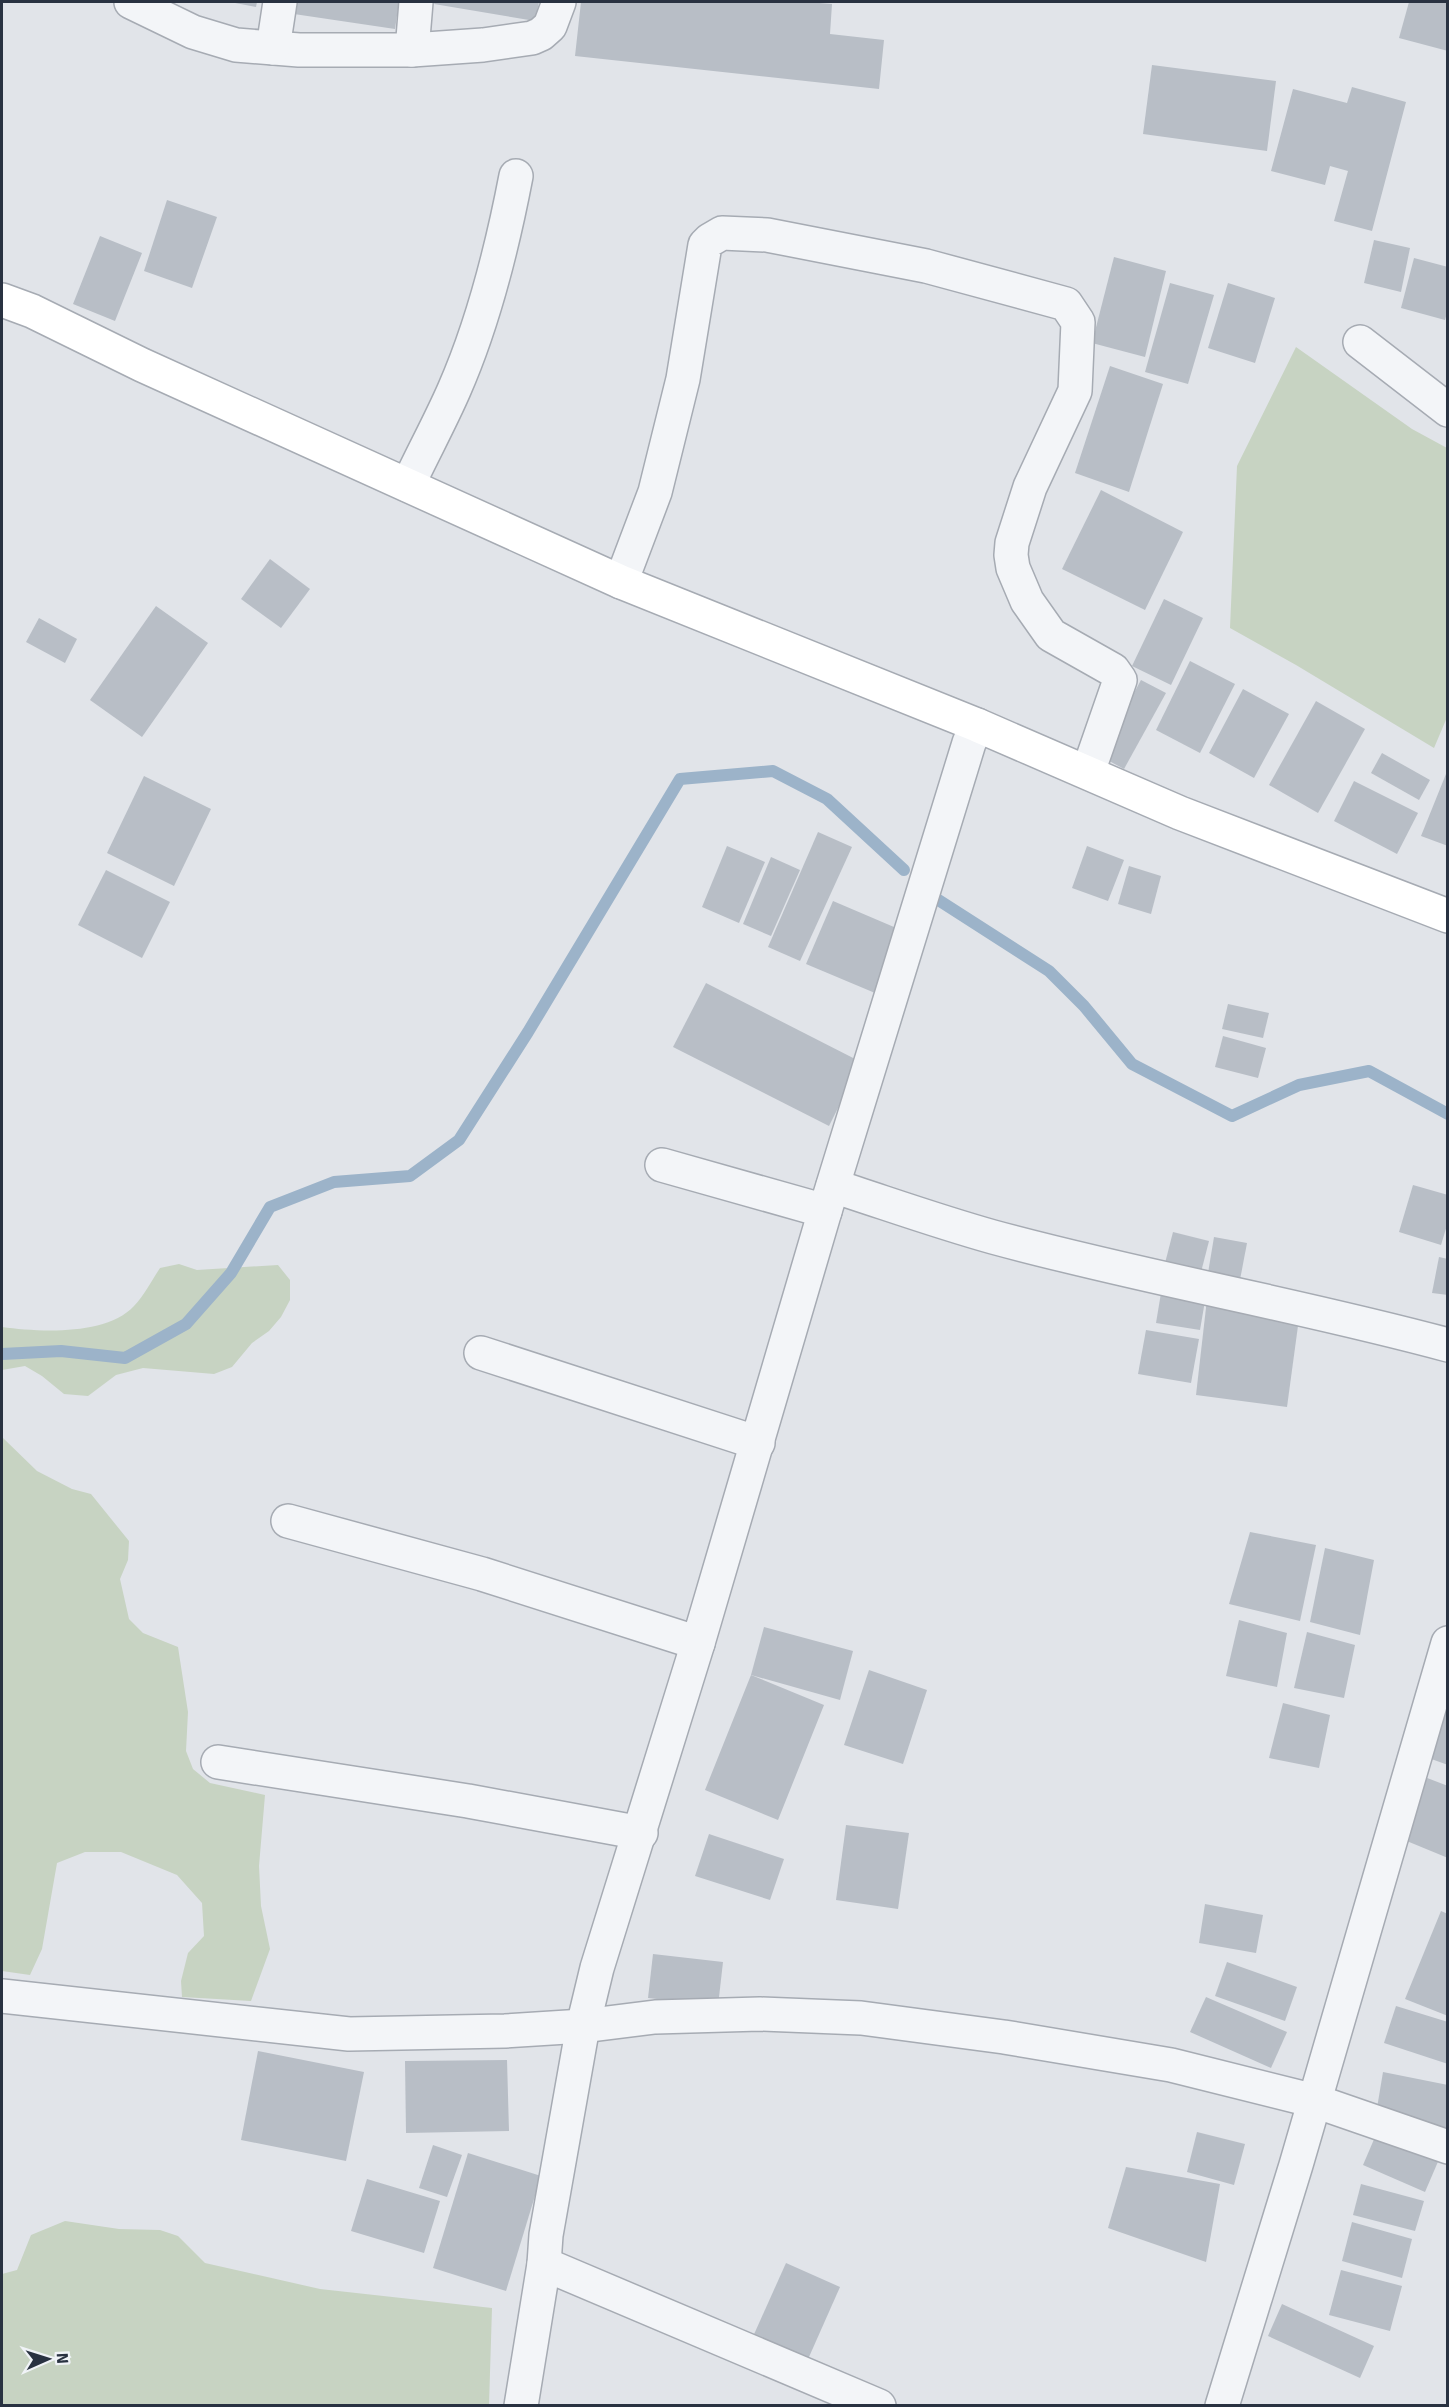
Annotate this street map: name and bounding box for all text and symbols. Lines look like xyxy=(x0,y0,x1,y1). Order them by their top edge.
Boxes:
north arrow xyxy=(18,2329,78,2389)
text: N xyxy=(52,2352,72,2364)

